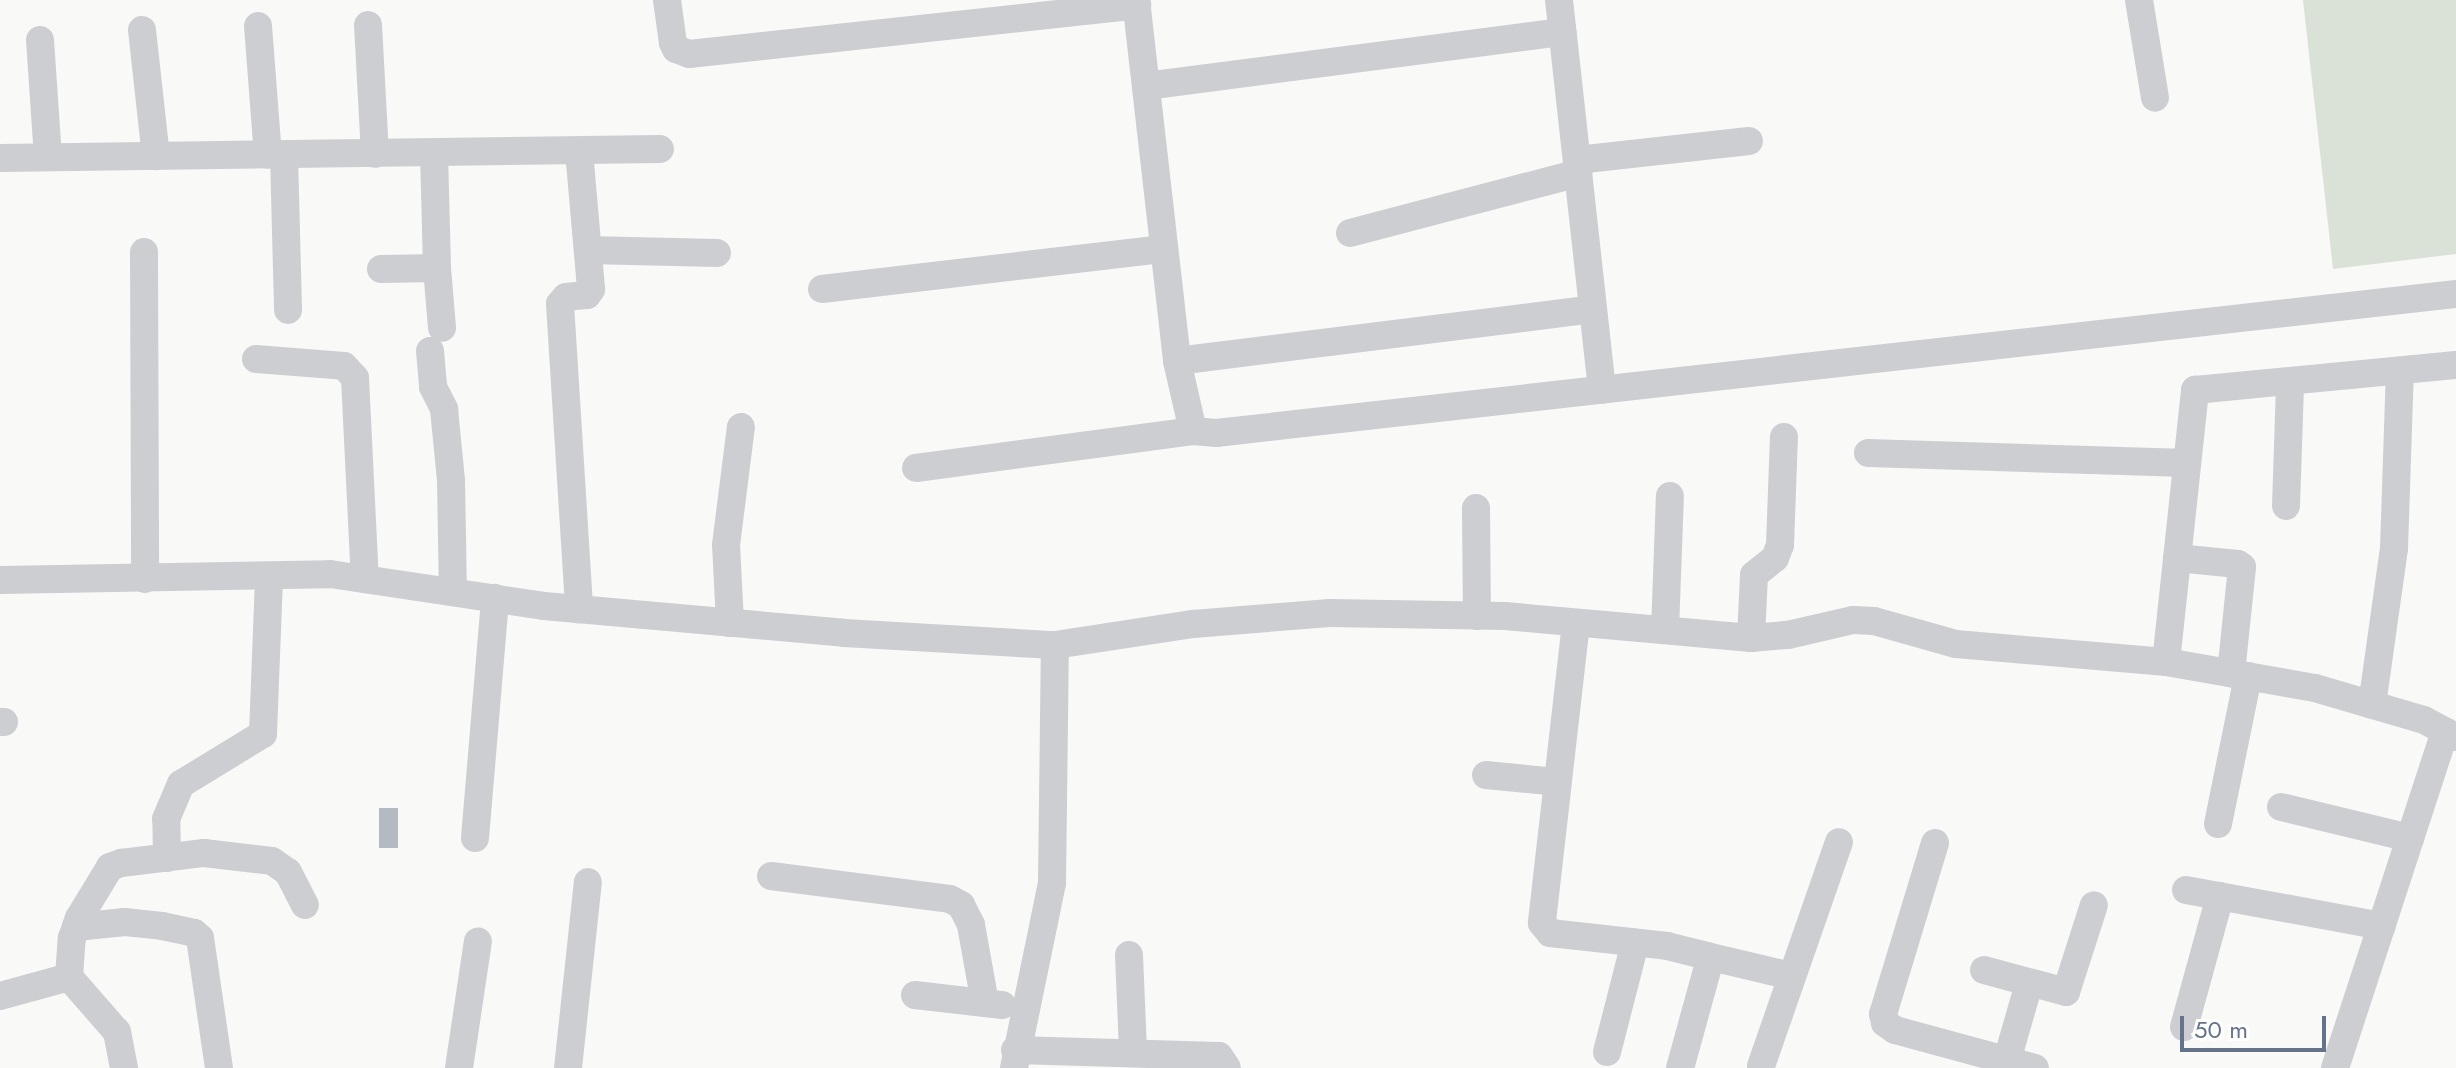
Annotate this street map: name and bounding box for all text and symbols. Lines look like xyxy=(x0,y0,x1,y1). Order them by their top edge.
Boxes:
scale bar xyxy=(2184,1000,2330,1050)
text: 50 m xyxy=(2194,1012,2248,1047)

